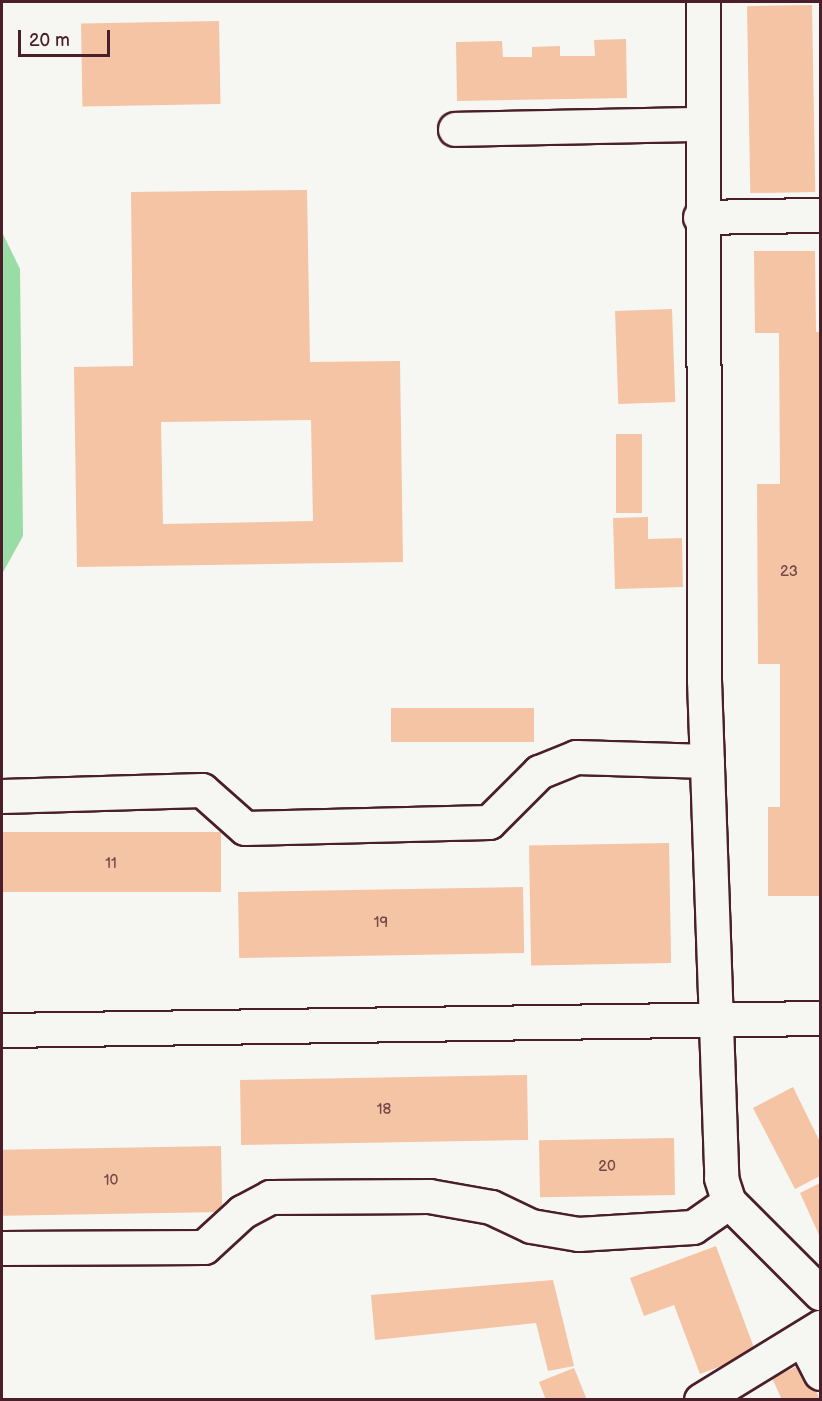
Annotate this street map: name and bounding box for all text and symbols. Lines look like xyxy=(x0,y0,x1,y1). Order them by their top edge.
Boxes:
scale bar xyxy=(21,18,112,56)
text: 20 m xyxy=(29,30,70,51)
house number: 23 xyxy=(780,563,798,581)
house number: 11 xyxy=(105,855,117,873)
house number: 19 xyxy=(374,914,388,932)
house number: 18 xyxy=(377,1101,391,1119)
house number: 20 xyxy=(598,1158,616,1176)
house number: 10 xyxy=(104,1172,118,1190)

